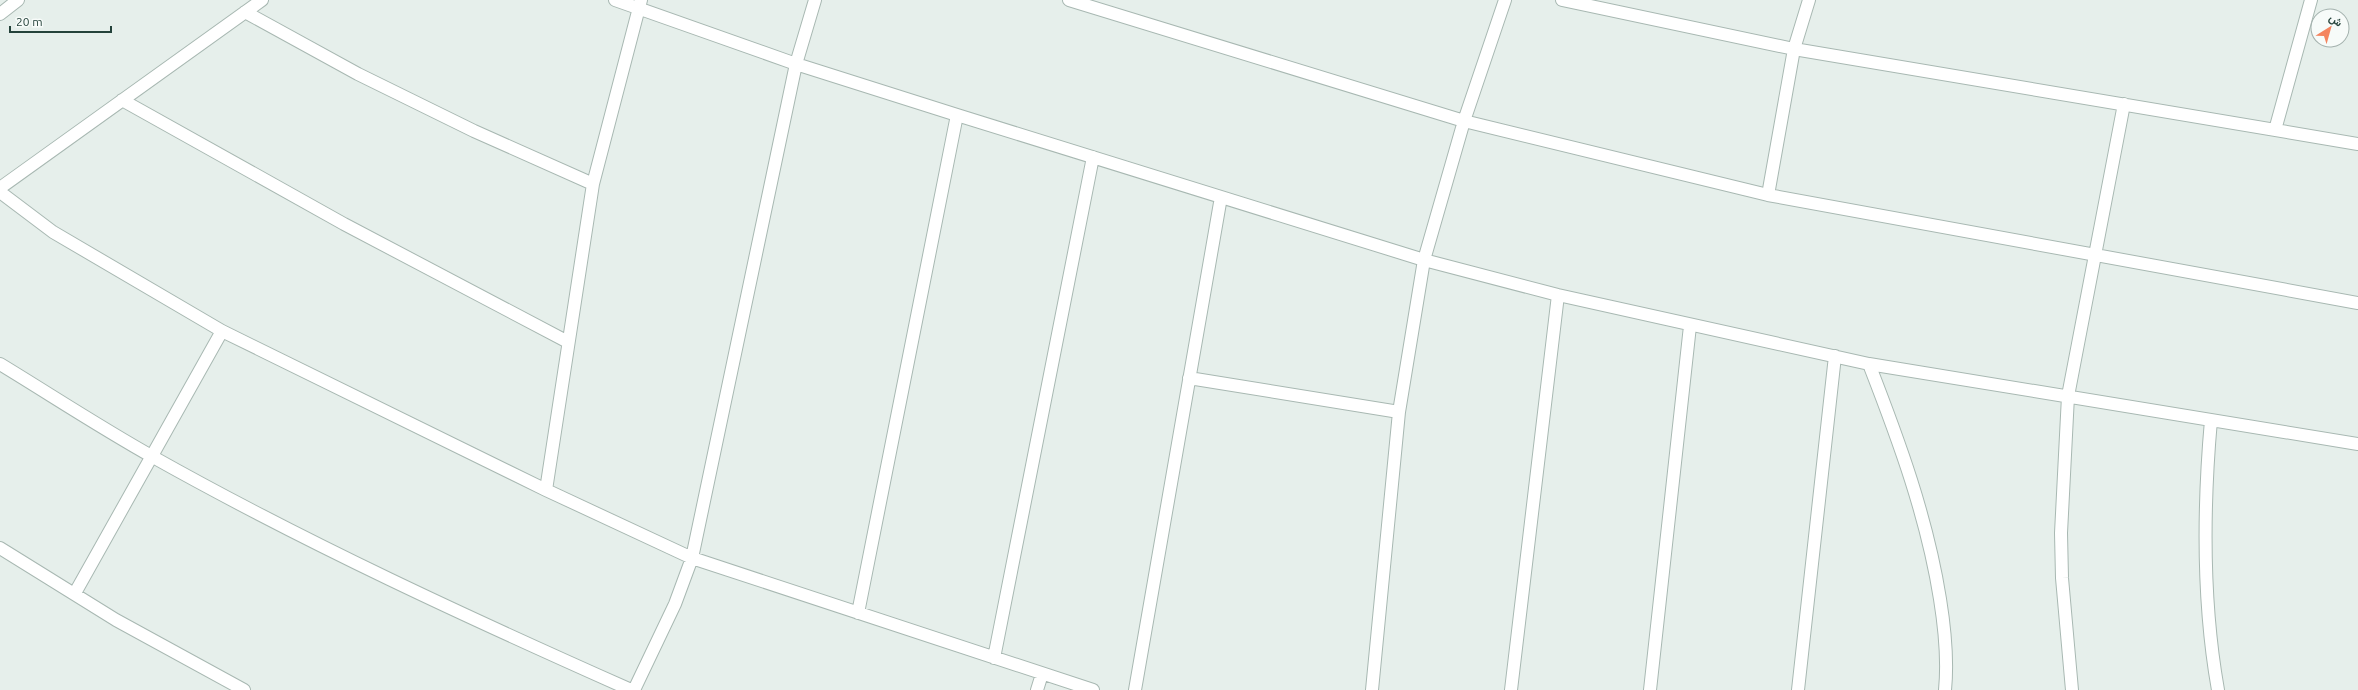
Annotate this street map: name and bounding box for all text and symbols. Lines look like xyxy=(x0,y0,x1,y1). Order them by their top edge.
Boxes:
scale bar xyxy=(10,8,111,34)
north arrow xyxy=(2310,8,2350,48)
text: ش xyxy=(2327,11,2345,30)
text: 20 m xyxy=(16,15,43,28)

